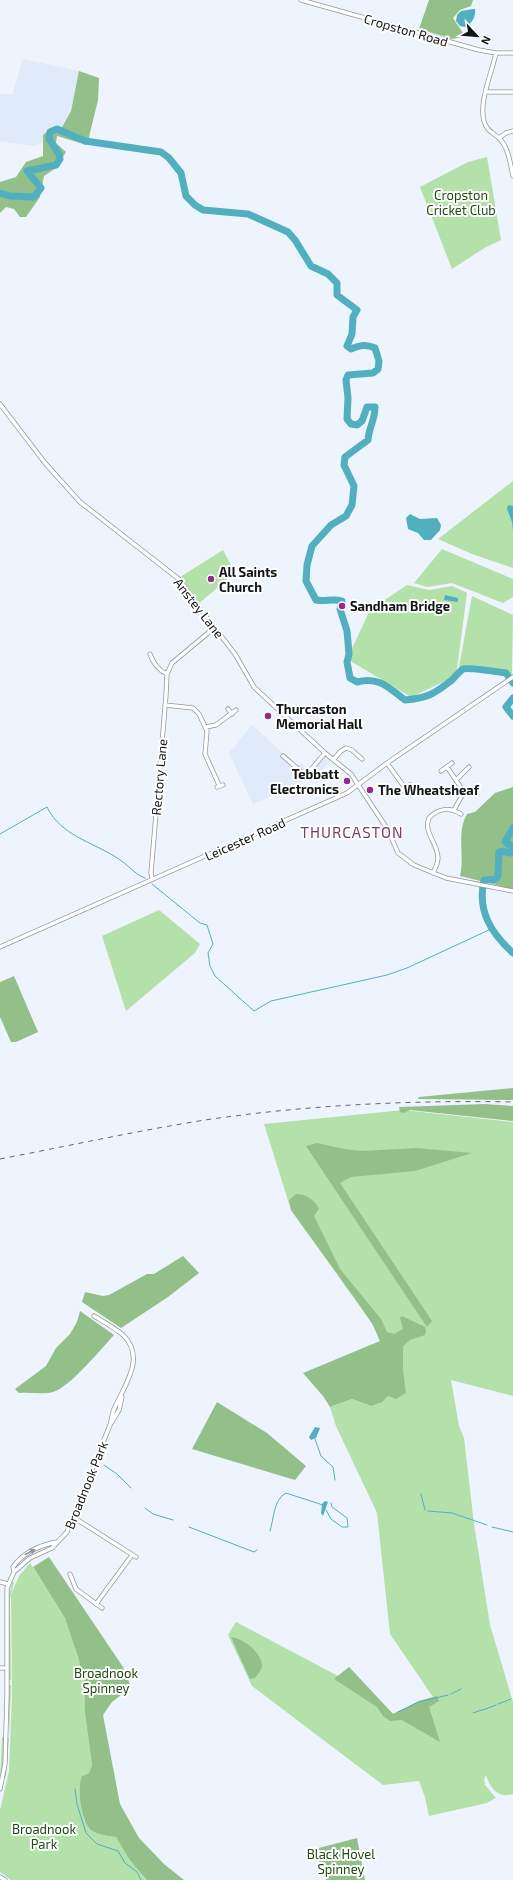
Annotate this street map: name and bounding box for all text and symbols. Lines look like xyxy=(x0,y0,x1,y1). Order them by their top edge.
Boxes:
street label: Cropston Road xyxy=(362,10,450,50)
north arrow xyxy=(457,16,497,56)
text: N xyxy=(479,34,494,47)
park label: Cropston Cricket Club xyxy=(426,187,496,218)
place label: All Saints Church xyxy=(219,564,277,595)
marker: All Saints Church xyxy=(206,574,216,584)
street label: Anstey Lane xyxy=(171,575,227,641)
place label: Sandham Bridge xyxy=(350,598,450,614)
marker: Sandham Bridge xyxy=(337,601,347,611)
place label: Thurcaston Memorial Hall xyxy=(276,701,363,732)
marker: Thurcaston Memorial Hall xyxy=(263,711,273,721)
street label: Rectory Lane xyxy=(148,738,170,816)
place label: Tebbatt Electronics xyxy=(270,766,340,797)
marker: Tebbatt Electronics xyxy=(342,776,352,786)
place label: The Wheatsheaf xyxy=(378,782,480,798)
marker: The Wheatsheaf xyxy=(365,785,375,795)
street label: Leicester Road xyxy=(202,814,288,864)
district label: THURCASTON xyxy=(300,823,404,841)
street label: Broadnook Park xyxy=(61,1438,111,1531)
one-way arrow xyxy=(24,1548,36,1555)
park label: Broadnook Spinney xyxy=(74,1665,138,1696)
park label: Broadnook Park xyxy=(12,1821,76,1852)
park label: Black Hovel Spinney xyxy=(307,1846,375,1877)

